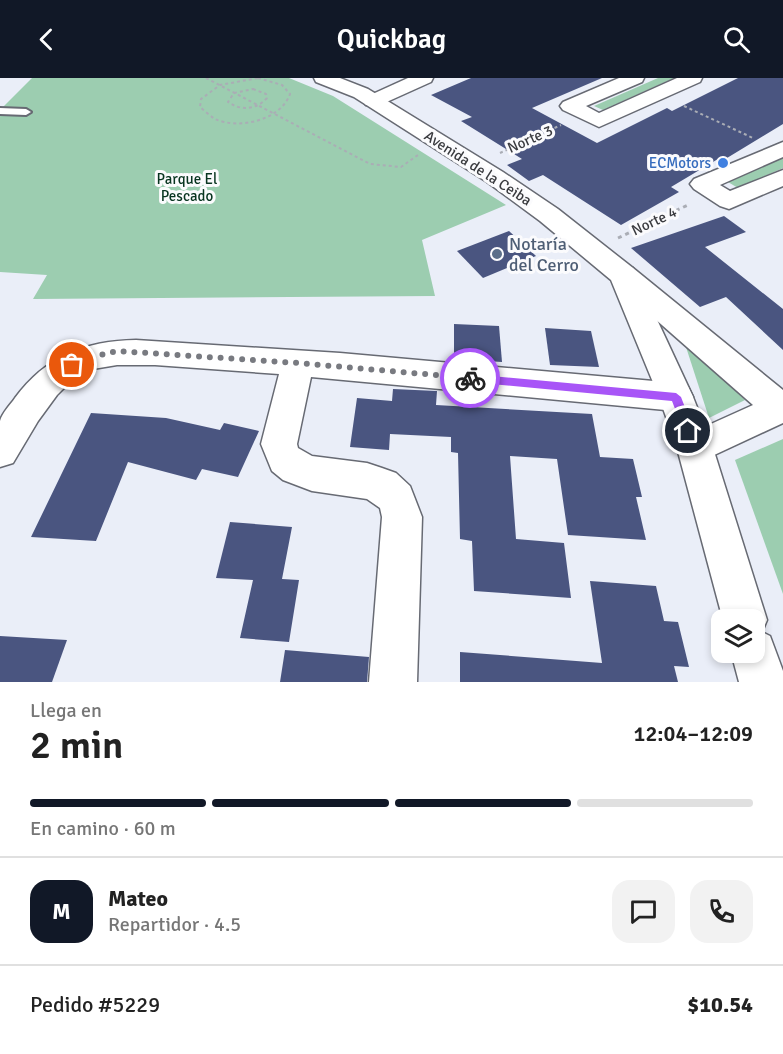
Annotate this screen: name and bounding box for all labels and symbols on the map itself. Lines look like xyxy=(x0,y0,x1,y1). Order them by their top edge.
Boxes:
street label: Norte 3 xyxy=(504,121,556,157)
street label: Avenida de la Ceiba xyxy=(421,127,535,209)
place label: ECMotors xyxy=(649,154,711,172)
marker: ECMotors xyxy=(716,156,730,170)
park label: Parque El Pescado xyxy=(157,170,217,205)
street label: Norte 4 xyxy=(629,203,679,239)
place label: Notaría del Cerro xyxy=(509,233,579,276)
marker: Notaría del Cerro xyxy=(490,247,504,261)
pin xyxy=(46,339,97,390)
courier xyxy=(440,348,500,408)
pin xyxy=(662,405,713,456)

